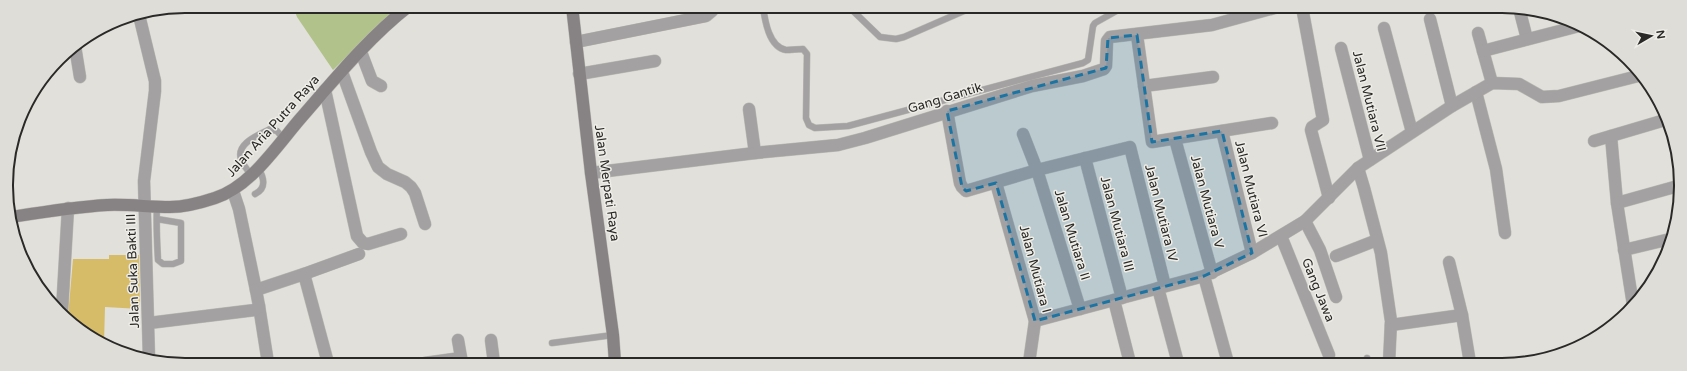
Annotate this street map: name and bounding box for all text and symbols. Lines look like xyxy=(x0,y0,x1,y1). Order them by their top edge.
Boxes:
north arrow xyxy=(1631,16,1671,56)
text: N xyxy=(1653,29,1667,40)
street label: Jalan Mutiara VII xyxy=(1349,49,1389,153)
street label: Jalan Aria Putra Raya xyxy=(223,72,323,180)
street label: Gang Gantik xyxy=(906,79,984,117)
street label: Jalan Merpati Raya xyxy=(591,124,623,242)
street label: Jalan Mutiara VI xyxy=(1231,139,1271,239)
street label: Jalan Mutiara V xyxy=(1187,154,1227,250)
street label: Jalan Mutiara IV xyxy=(1141,163,1181,263)
street label: Jalan Mutiara III xyxy=(1097,175,1137,273)
street label: Jalan Mutiara II xyxy=(1051,188,1093,282)
street label: Jalan Suka Bakti III xyxy=(123,213,143,329)
street label: Jalan Mutiara I xyxy=(1016,223,1054,315)
street label: Gang Jawa xyxy=(1298,256,1338,324)

